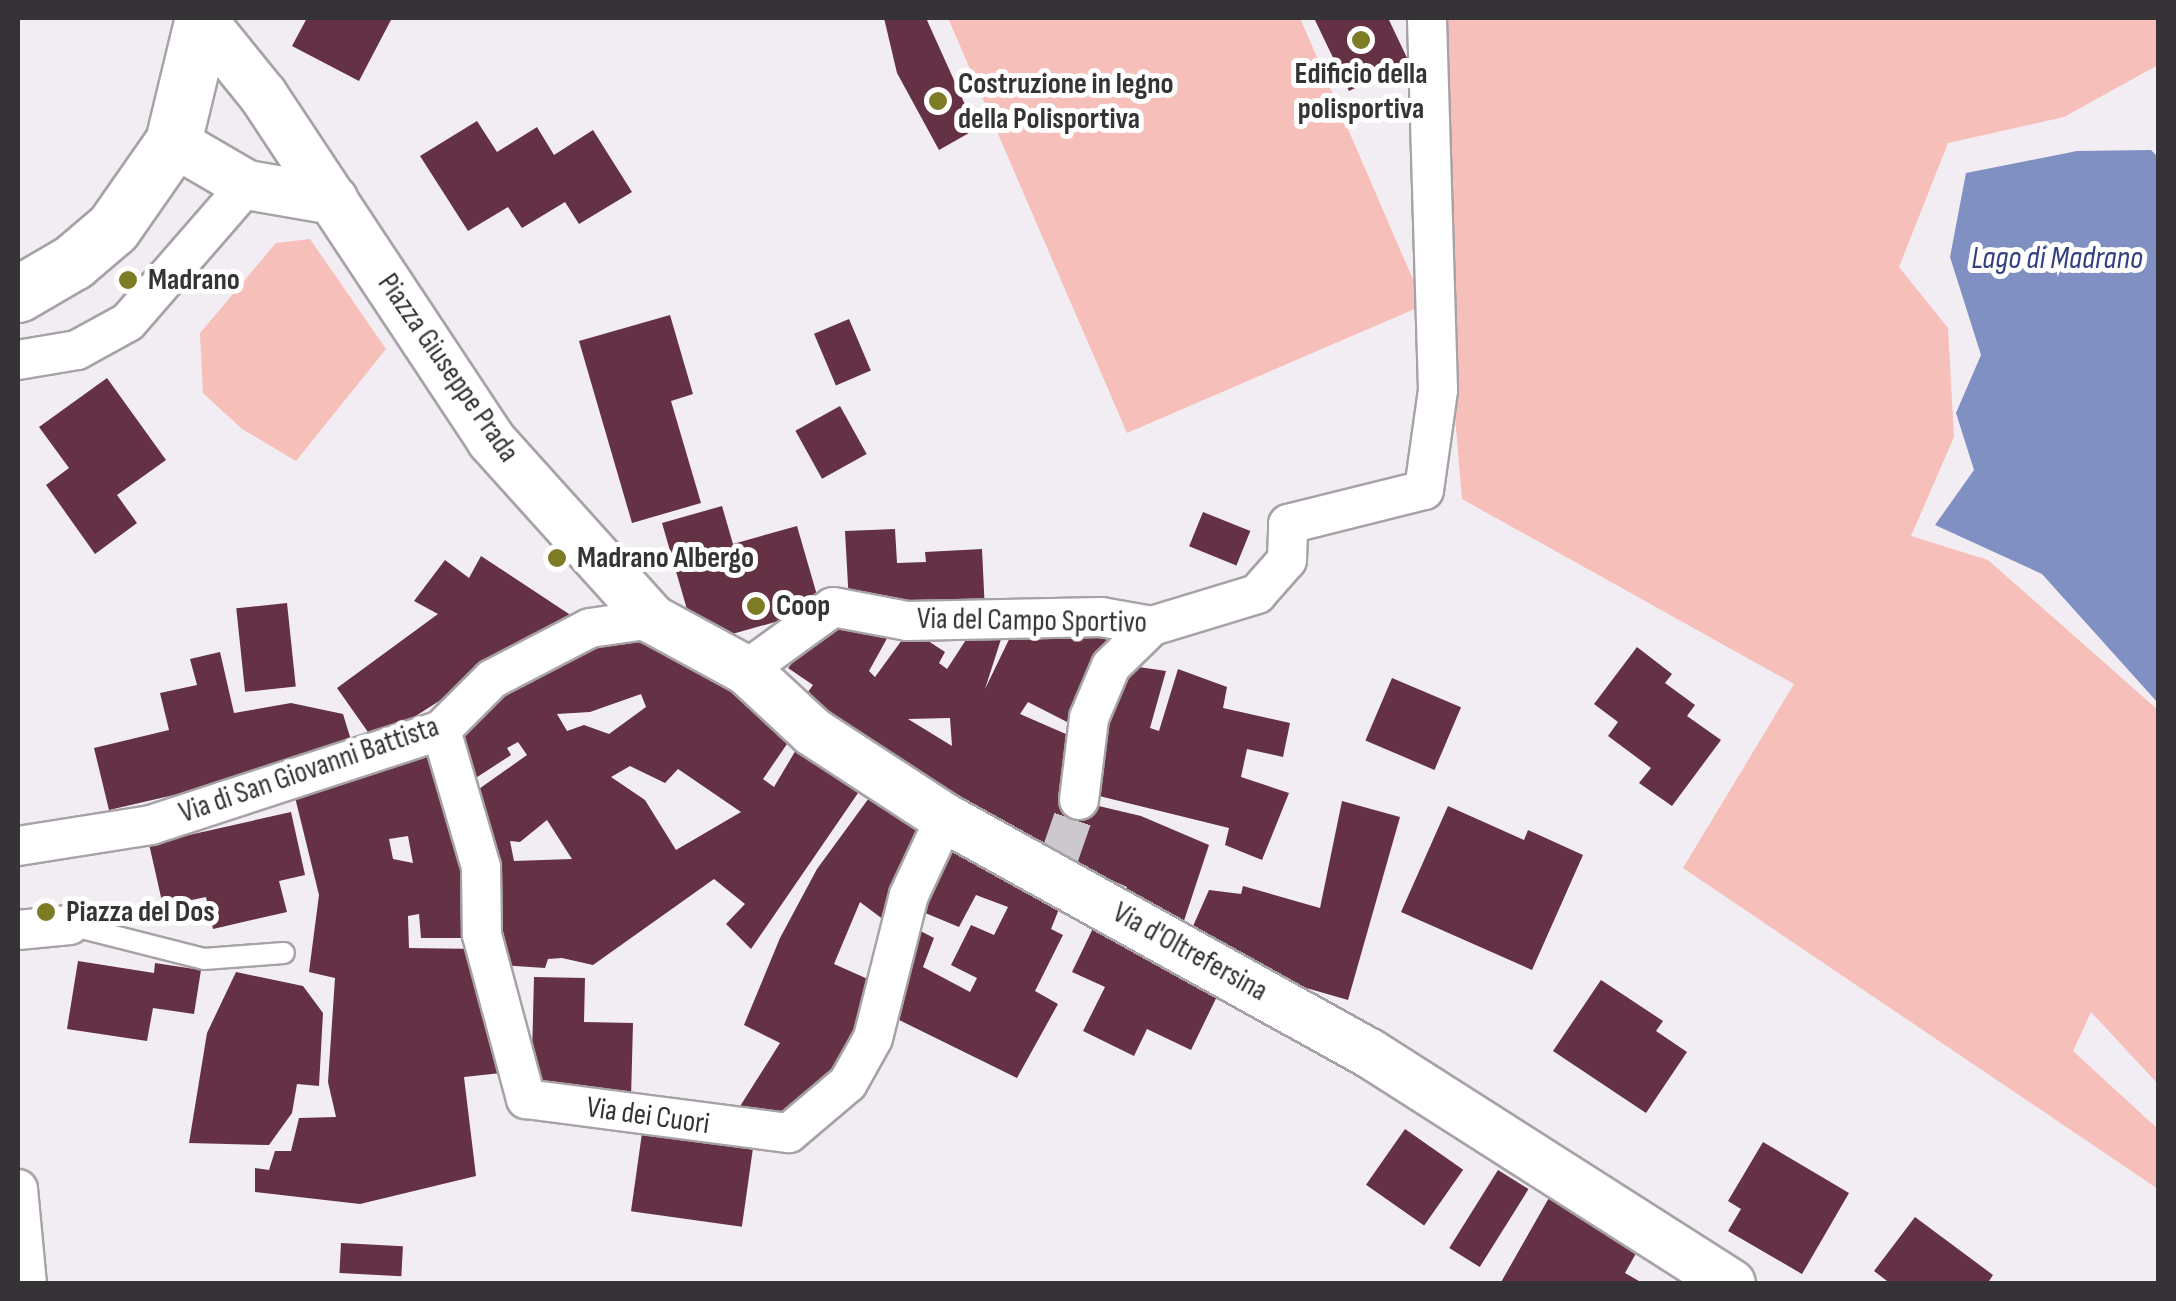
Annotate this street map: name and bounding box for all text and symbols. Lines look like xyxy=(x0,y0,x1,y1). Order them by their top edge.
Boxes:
marker: Edificio della polisportiva xyxy=(1350,29,1372,51)
place label: Edificio della polisportiva xyxy=(1295,56,1427,126)
place label: Costruzione in legno della Polisportiva xyxy=(958,66,1174,136)
marker: Costruzione in legno della Polisportiva xyxy=(927,90,949,112)
water label: Lago di Madrano xyxy=(1971,240,2143,278)
place label: Madrano xyxy=(148,262,240,298)
street label: Piazza Giuseppe Prada xyxy=(370,267,526,469)
marker: Madrano xyxy=(117,269,139,291)
place label: Madrano Albergo xyxy=(577,540,754,576)
marker: Madrano Albergo xyxy=(546,547,568,569)
place label: Coop xyxy=(776,588,830,624)
marker: Coop xyxy=(745,595,767,617)
street label: Via del Campo Sportivo xyxy=(917,601,1147,641)
street label: Via di San Giovanni Battista xyxy=(175,709,443,831)
place label: Piazza del Dos xyxy=(66,894,215,930)
street label: Via d'Oltrefersina xyxy=(1106,895,1274,1009)
marker: Piazza del Dos xyxy=(35,901,57,923)
street label: Via dei Cuori xyxy=(584,1090,712,1142)

